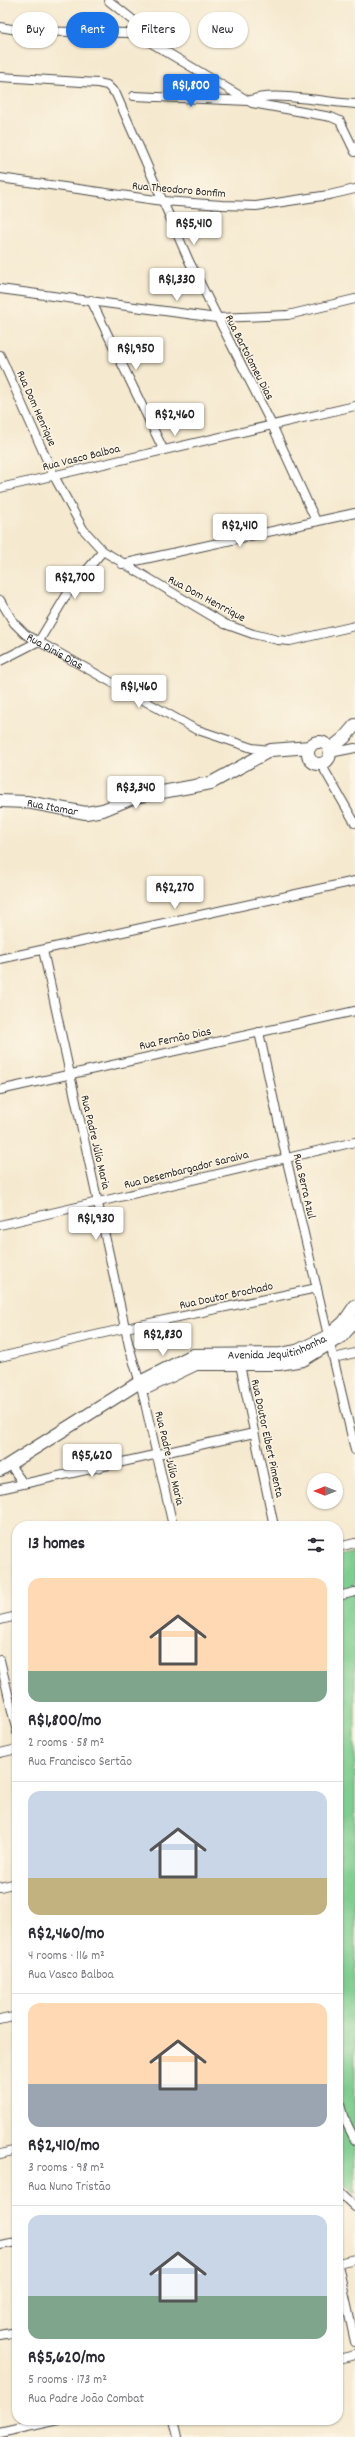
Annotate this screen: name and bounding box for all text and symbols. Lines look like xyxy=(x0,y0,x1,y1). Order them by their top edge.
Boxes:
chip: Buy xyxy=(12,12,58,48)
chip: Rent xyxy=(66,12,119,48)
chip: Filters xyxy=(127,12,190,48)
chip: New xyxy=(198,12,248,48)
pin: R$1,800 xyxy=(154,74,228,108)
text: R$1,800 xyxy=(172,77,210,96)
street label: Rua Theodoro Bonfim xyxy=(131,178,227,203)
pin: R$5,410 xyxy=(157,212,231,246)
text: R$5,410 xyxy=(176,215,212,234)
pin: R$1,330 xyxy=(140,268,214,302)
text: R$1,330 xyxy=(159,271,195,290)
street label: Rua Bartolomeu Dias xyxy=(220,312,277,403)
pin: R$1,950 xyxy=(99,337,173,371)
text: R$1,950 xyxy=(117,340,155,359)
street label: Rua Dom Henrique xyxy=(11,368,60,449)
pin: R$2,460 xyxy=(138,403,212,437)
text: R$2,460 xyxy=(155,406,195,425)
street label: Rua Vasco Balboa xyxy=(41,441,122,476)
pin: R$2,410 xyxy=(203,514,277,548)
text: R$2,410 xyxy=(222,517,258,536)
pin: R$2,700 xyxy=(38,566,112,600)
text: R$2,700 xyxy=(55,569,95,588)
street label: Rua Dom Henrrique xyxy=(164,572,248,627)
street label: Rua Dinis Dias xyxy=(23,629,86,675)
pin: R$1,460 xyxy=(102,675,176,709)
text: R$1,460 xyxy=(120,678,158,697)
pin: R$3,340 xyxy=(99,776,173,810)
text: R$3,340 xyxy=(116,779,156,798)
street label: Rua Itamar xyxy=(25,795,80,821)
pin: R$2,270 xyxy=(138,876,212,910)
text: R$2,270 xyxy=(156,879,194,898)
street label: Rua Fernão Dias xyxy=(138,1024,213,1055)
street label: Rua Padre Júlio Maria xyxy=(75,1094,114,1191)
street label: Rua Desembargador Saraiva xyxy=(122,1147,251,1194)
street label: Rua Serra Azul xyxy=(288,1152,319,1221)
pin: R$1,930 xyxy=(59,1207,133,1241)
text: R$1,930 xyxy=(77,1210,115,1229)
street label: Rua Doutor Brochado xyxy=(178,1278,275,1315)
pin: R$2,830 xyxy=(126,1323,200,1357)
text: R$2,830 xyxy=(143,1326,183,1345)
street label: Avenida Jequitinhonha xyxy=(228,1331,330,1365)
street label: Rua Doutor Elbert Pimenta xyxy=(246,1378,287,1499)
street label: Rua Padre Júlio Maria xyxy=(149,1410,188,1507)
pin: R$5,620 xyxy=(55,1444,129,1478)
text: R$5,620 xyxy=(72,1447,112,1466)
north arrow xyxy=(307,1473,343,1509)
map controls xyxy=(307,1473,343,1509)
text: 13 homes xyxy=(28,1533,85,1557)
icon: filters xyxy=(305,1534,327,1556)
icon: home xyxy=(142,1604,214,1676)
text: R$1,800/mo xyxy=(28,1710,101,1734)
text: 2 rooms · 58 m² xyxy=(28,1734,104,1753)
text: Rua Francisco Sertão xyxy=(28,1753,132,1772)
icon: home xyxy=(142,1817,214,1889)
text: R$2,460/mo xyxy=(28,1923,104,1947)
text: 4 rooms · 116 m² xyxy=(28,1947,105,1966)
text: Rua Vasco Balboa xyxy=(28,1966,114,1985)
icon: home xyxy=(142,2029,214,2101)
text: R$2,410/mo xyxy=(28,2135,100,2159)
text: 3 rooms · 98 m² xyxy=(28,2159,104,2178)
text: Rua Nuno Tristão xyxy=(28,2178,111,2197)
icon: home xyxy=(142,2241,214,2313)
text: R$5,620/mo xyxy=(28,2347,105,2371)
text: 5 rooms · 173 m² xyxy=(28,2371,107,2390)
text: Rua Padre João Combat xyxy=(28,2390,144,2409)

